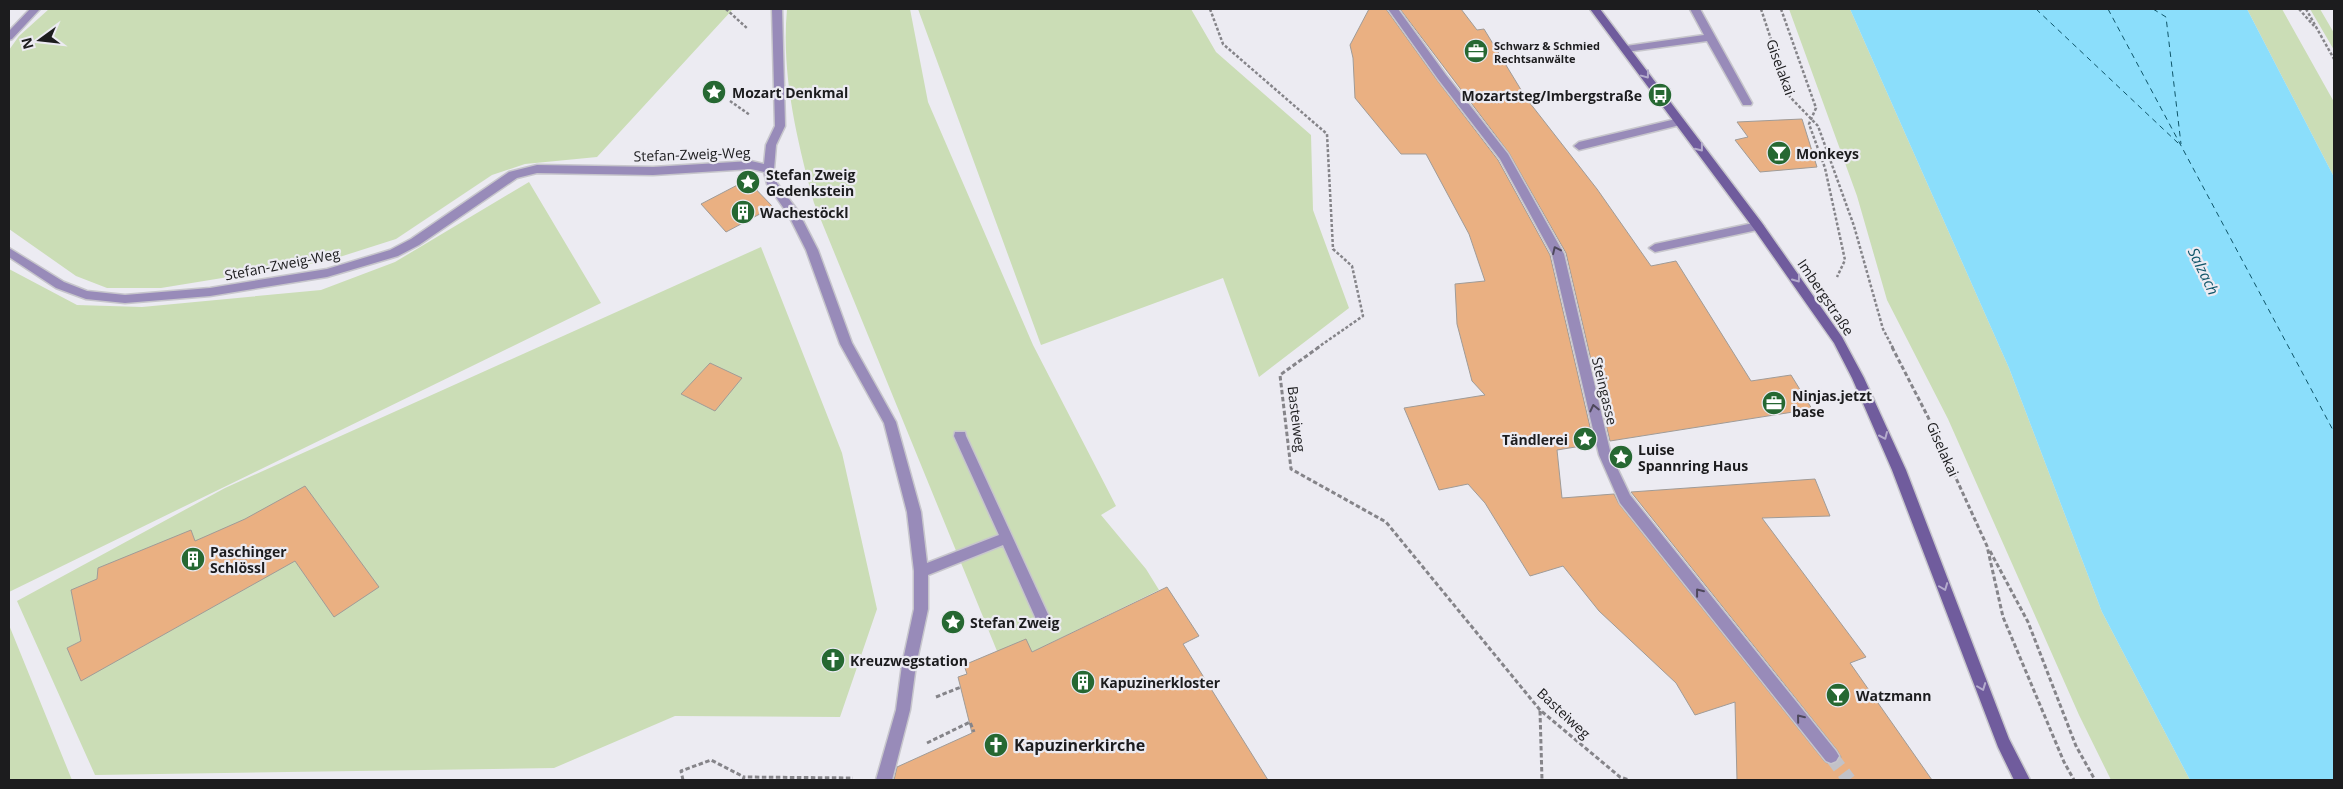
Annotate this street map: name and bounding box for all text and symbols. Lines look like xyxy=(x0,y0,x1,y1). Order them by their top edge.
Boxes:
north arrow xyxy=(15,15,65,65)
text: N xyxy=(16,36,38,51)
street label: Giselakai xyxy=(1762,36,1800,98)
office icon: Schwarz & Schmied Rechtsanwälte xyxy=(1463,38,1489,64)
place label: Schwarz & Schmied Rechtsanwälte xyxy=(1494,38,1600,66)
one-way arrow xyxy=(1640,69,1648,78)
place icon: Mozart Denkmal xyxy=(701,79,727,105)
bus stop icon: Mozartsteg/Imbergstraße xyxy=(1647,82,1673,108)
place label: Mozart Denkmal xyxy=(732,83,848,102)
place label: Mozartsteg/Imbergstraße xyxy=(1462,86,1642,105)
bar icon: Monkeys xyxy=(1766,140,1792,166)
street label: Stefan-Zweig-Weg xyxy=(633,142,751,166)
one-way arrow xyxy=(1694,143,1703,152)
place label: Monkeys xyxy=(1796,144,1859,163)
place label: Stefan Zweig Gedenkstein xyxy=(766,165,855,200)
place icon: Stefan Zweig Gedenkstein xyxy=(735,169,761,195)
building icon: Wachestöckl xyxy=(730,199,756,225)
place label: Wachestöckl xyxy=(760,203,849,222)
street label: Stefan-Zweig-Weg xyxy=(223,243,342,284)
water label: Salzach xyxy=(2184,244,2224,298)
one-way arrow xyxy=(1552,246,1562,255)
street label: Imbergstraße xyxy=(1793,255,1859,339)
one-way arrow xyxy=(1791,273,1800,283)
street label: Steingasse xyxy=(1588,355,1622,427)
street label: Basteiweg xyxy=(1284,385,1311,453)
place label: Ninjas.jetzt base xyxy=(1792,386,1872,421)
office icon: Ninjas.jetzt base xyxy=(1761,390,1787,416)
one-way arrow xyxy=(1589,403,1600,412)
street label: Giselakai xyxy=(1922,419,1964,479)
place icon: Tändlerei xyxy=(1572,426,1598,452)
place label: Tändlerei xyxy=(1502,430,1568,449)
one-way arrow xyxy=(1878,431,1888,440)
place label: Luise Spannring Haus xyxy=(1638,440,1748,475)
place icon: Luise Spannring Haus xyxy=(1608,444,1634,470)
place label: Paschinger Schlössl xyxy=(210,542,287,577)
building icon: Paschinger Schlössl xyxy=(180,546,206,572)
one-way arrow xyxy=(1938,582,1948,590)
one-way arrow xyxy=(1695,588,1704,597)
place icon: Stefan Zweig xyxy=(940,609,966,635)
place label: Stefan Zweig xyxy=(970,613,1059,632)
church icon: Kreuzwegstation xyxy=(820,647,846,673)
place label: Kreuzwegstation xyxy=(850,651,968,670)
building icon: Kapuzinerkloster xyxy=(1070,669,1096,695)
place label: Kapuzinerkloster xyxy=(1100,673,1221,692)
bar icon: Watzmann xyxy=(1825,682,1851,708)
one-way arrow xyxy=(1976,682,1986,690)
street label: Basteiweg xyxy=(1533,683,1595,743)
place label: Watzmann xyxy=(1856,686,1932,705)
one-way arrow xyxy=(1796,715,1805,724)
church icon: Kapuzinerkirche xyxy=(983,732,1009,758)
place label: Kapuzinerkirche xyxy=(1014,734,1145,756)

